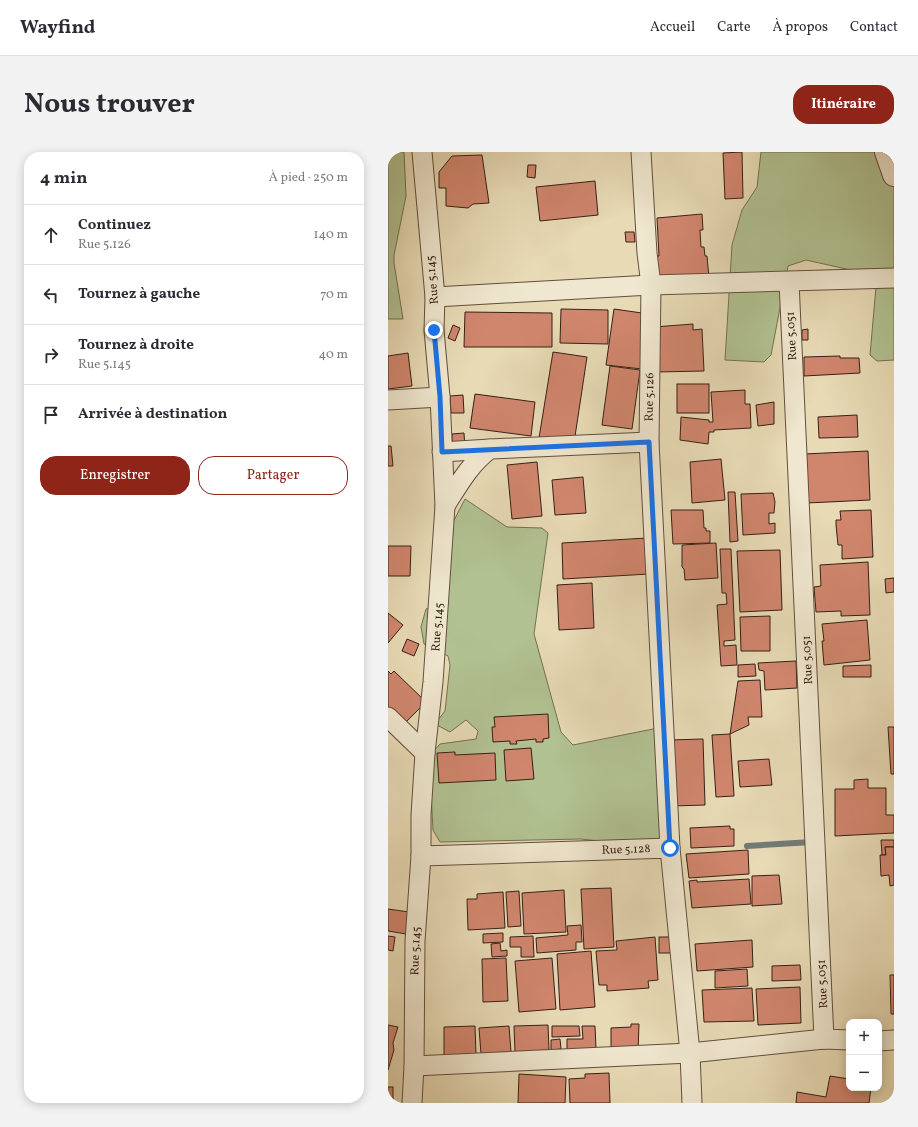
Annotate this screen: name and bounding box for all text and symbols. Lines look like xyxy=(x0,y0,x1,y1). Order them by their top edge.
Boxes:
text: Wayfind xyxy=(20,15,95,41)
text: Accueil xyxy=(650,18,695,37)
text: Carte xyxy=(717,18,751,37)
text: À propos xyxy=(773,18,828,37)
text: Contact xyxy=(850,18,898,37)
text: Nous trouver xyxy=(24,85,195,124)
button: Itinéraire xyxy=(793,85,894,124)
text: 4 min xyxy=(40,167,87,190)
text: À pied · 250 m xyxy=(269,169,348,187)
text: Continuez xyxy=(78,215,151,236)
icon: ahead xyxy=(40,224,62,246)
text: 140 m xyxy=(314,226,348,244)
text: Rue 5.126 xyxy=(78,236,131,254)
street label: Rue 5.145 xyxy=(423,255,443,305)
icon: left xyxy=(40,284,62,306)
text: Tournez à gauche xyxy=(78,284,200,305)
text: 70 m xyxy=(320,286,348,304)
street label: Rue 5.051 xyxy=(783,311,801,361)
route end xyxy=(425,321,443,339)
text: Tournez à droite xyxy=(78,335,194,356)
icon: right xyxy=(40,344,62,366)
text: 40 m xyxy=(319,346,348,364)
text: Rue 5.145 xyxy=(78,356,131,374)
street label: Rue 5.126 xyxy=(642,372,658,422)
icon: arrive xyxy=(40,404,62,426)
text: Arrivée à destination xyxy=(78,404,227,425)
button: Enregistrer xyxy=(40,456,190,495)
button: Partager xyxy=(198,456,348,495)
street label: Rue 5.145 xyxy=(428,602,448,652)
street label: Rue 5.051 xyxy=(799,635,817,685)
route start xyxy=(661,839,679,857)
street label: Rue 5.128 xyxy=(601,841,651,859)
street label: Rue 5.145 xyxy=(407,926,425,976)
street label: Rue 5.051 xyxy=(814,959,832,1009)
map controls xyxy=(846,1019,882,1091)
button: + xyxy=(846,1019,882,1055)
button: − xyxy=(846,1055,882,1091)

